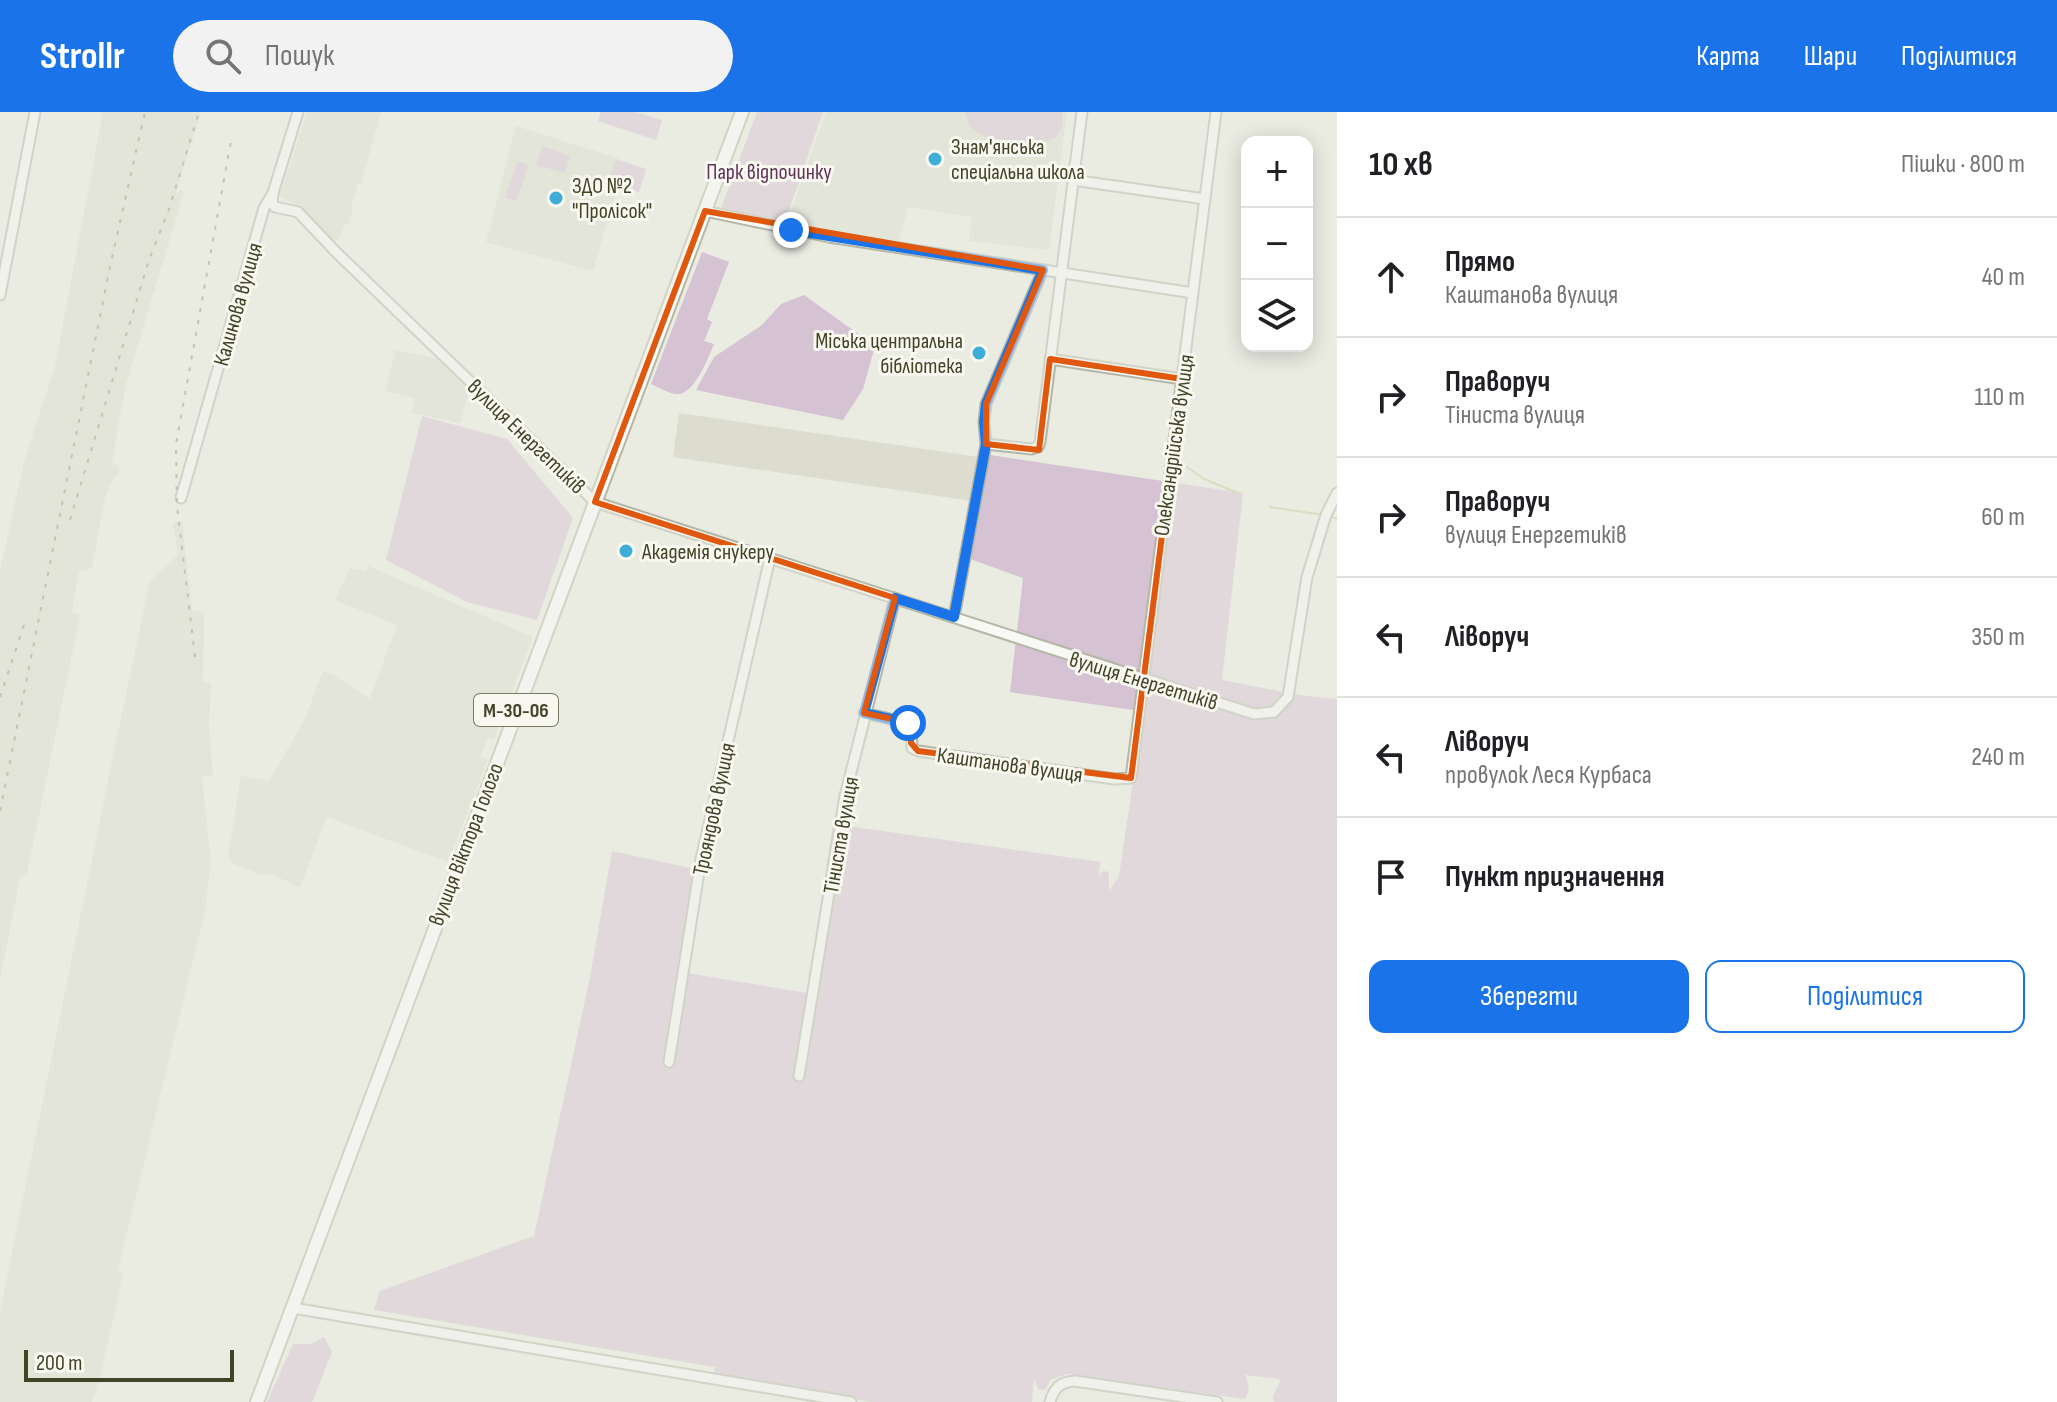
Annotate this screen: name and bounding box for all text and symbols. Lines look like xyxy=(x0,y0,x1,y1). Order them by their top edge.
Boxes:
search box xyxy=(173,20,733,92)
text: Strollr xyxy=(40,34,125,79)
icon: search xyxy=(201,34,245,78)
text: Пошук xyxy=(265,38,334,74)
text: Карта xyxy=(1696,40,1760,73)
text: Шари xyxy=(1804,40,1857,73)
text: Поділитися xyxy=(1901,40,2017,73)
place label: Знам'янська спеціальна школа xyxy=(951,134,1085,186)
map controls xyxy=(1241,136,1313,352)
button: + xyxy=(1241,136,1313,208)
text: 10 хв xyxy=(1369,144,1433,185)
text: Пішки · 800 m xyxy=(1901,149,2025,180)
marker: Знам'янська спеціальна школа xyxy=(926,150,944,168)
park label: Парк відпочинку xyxy=(706,159,832,186)
place label: ЗДО №2 "Пролісок" xyxy=(572,173,652,225)
marker: ЗДО №2 "Пролісок" xyxy=(547,189,565,207)
button: − xyxy=(1241,208,1313,280)
route end xyxy=(773,212,809,248)
street label: Калинова вулиця xyxy=(208,240,269,369)
text: Прямо xyxy=(1445,244,1515,280)
icon: ahead xyxy=(1369,255,1413,299)
text: 40 m xyxy=(1982,262,2025,293)
button: layers xyxy=(1241,280,1313,352)
text: Каштанова вулиця xyxy=(1445,280,1618,311)
place label: Міська центральна бібліотека xyxy=(815,328,963,380)
marker: Міська центральна бібліотека xyxy=(970,344,988,362)
street label: Олександрійська вулиця xyxy=(1148,353,1201,538)
text: Праворуч xyxy=(1445,364,1550,400)
street label: вулиця Енергетиків xyxy=(461,374,591,500)
icon: right xyxy=(1369,375,1413,419)
text: 110 m xyxy=(1974,382,2025,413)
text: Тіниста вулиця xyxy=(1445,400,1585,431)
text: Праворуч xyxy=(1445,484,1550,520)
icon: right xyxy=(1369,495,1413,539)
text: 60 m xyxy=(1981,502,2025,533)
text: вулиця Енергетиків xyxy=(1445,520,1627,551)
place label: Академія снукеру xyxy=(641,539,774,566)
marker: Академія снукеру xyxy=(617,542,635,560)
icon: left xyxy=(1369,615,1413,659)
text: Ліворуч xyxy=(1445,619,1529,655)
text: 350 m xyxy=(1971,622,2025,653)
street label: вулиця Енергетиків xyxy=(1066,646,1221,717)
road number: М-30-06 xyxy=(474,694,558,726)
route start xyxy=(890,705,926,741)
text: Ліворуч xyxy=(1445,724,1529,760)
icon: left xyxy=(1369,735,1413,779)
street label: Трояндова вулиця xyxy=(687,741,742,878)
street label: Каштанова вулиця xyxy=(935,742,1084,789)
text: 240 m xyxy=(1971,742,2025,773)
street label: вулиця Віктора Голого xyxy=(423,759,510,930)
text: провулок Леся Курбаса xyxy=(1445,760,1652,791)
street label: Тіниста вулиця xyxy=(818,775,865,896)
icon: arrive xyxy=(1369,855,1413,899)
text: Пункт призначення xyxy=(1445,859,1665,895)
button: Зберегти xyxy=(1369,960,1689,1033)
button: Поділитися xyxy=(1705,960,2025,1033)
scale bar xyxy=(24,1346,234,1382)
text: 200 m xyxy=(36,1350,82,1377)

